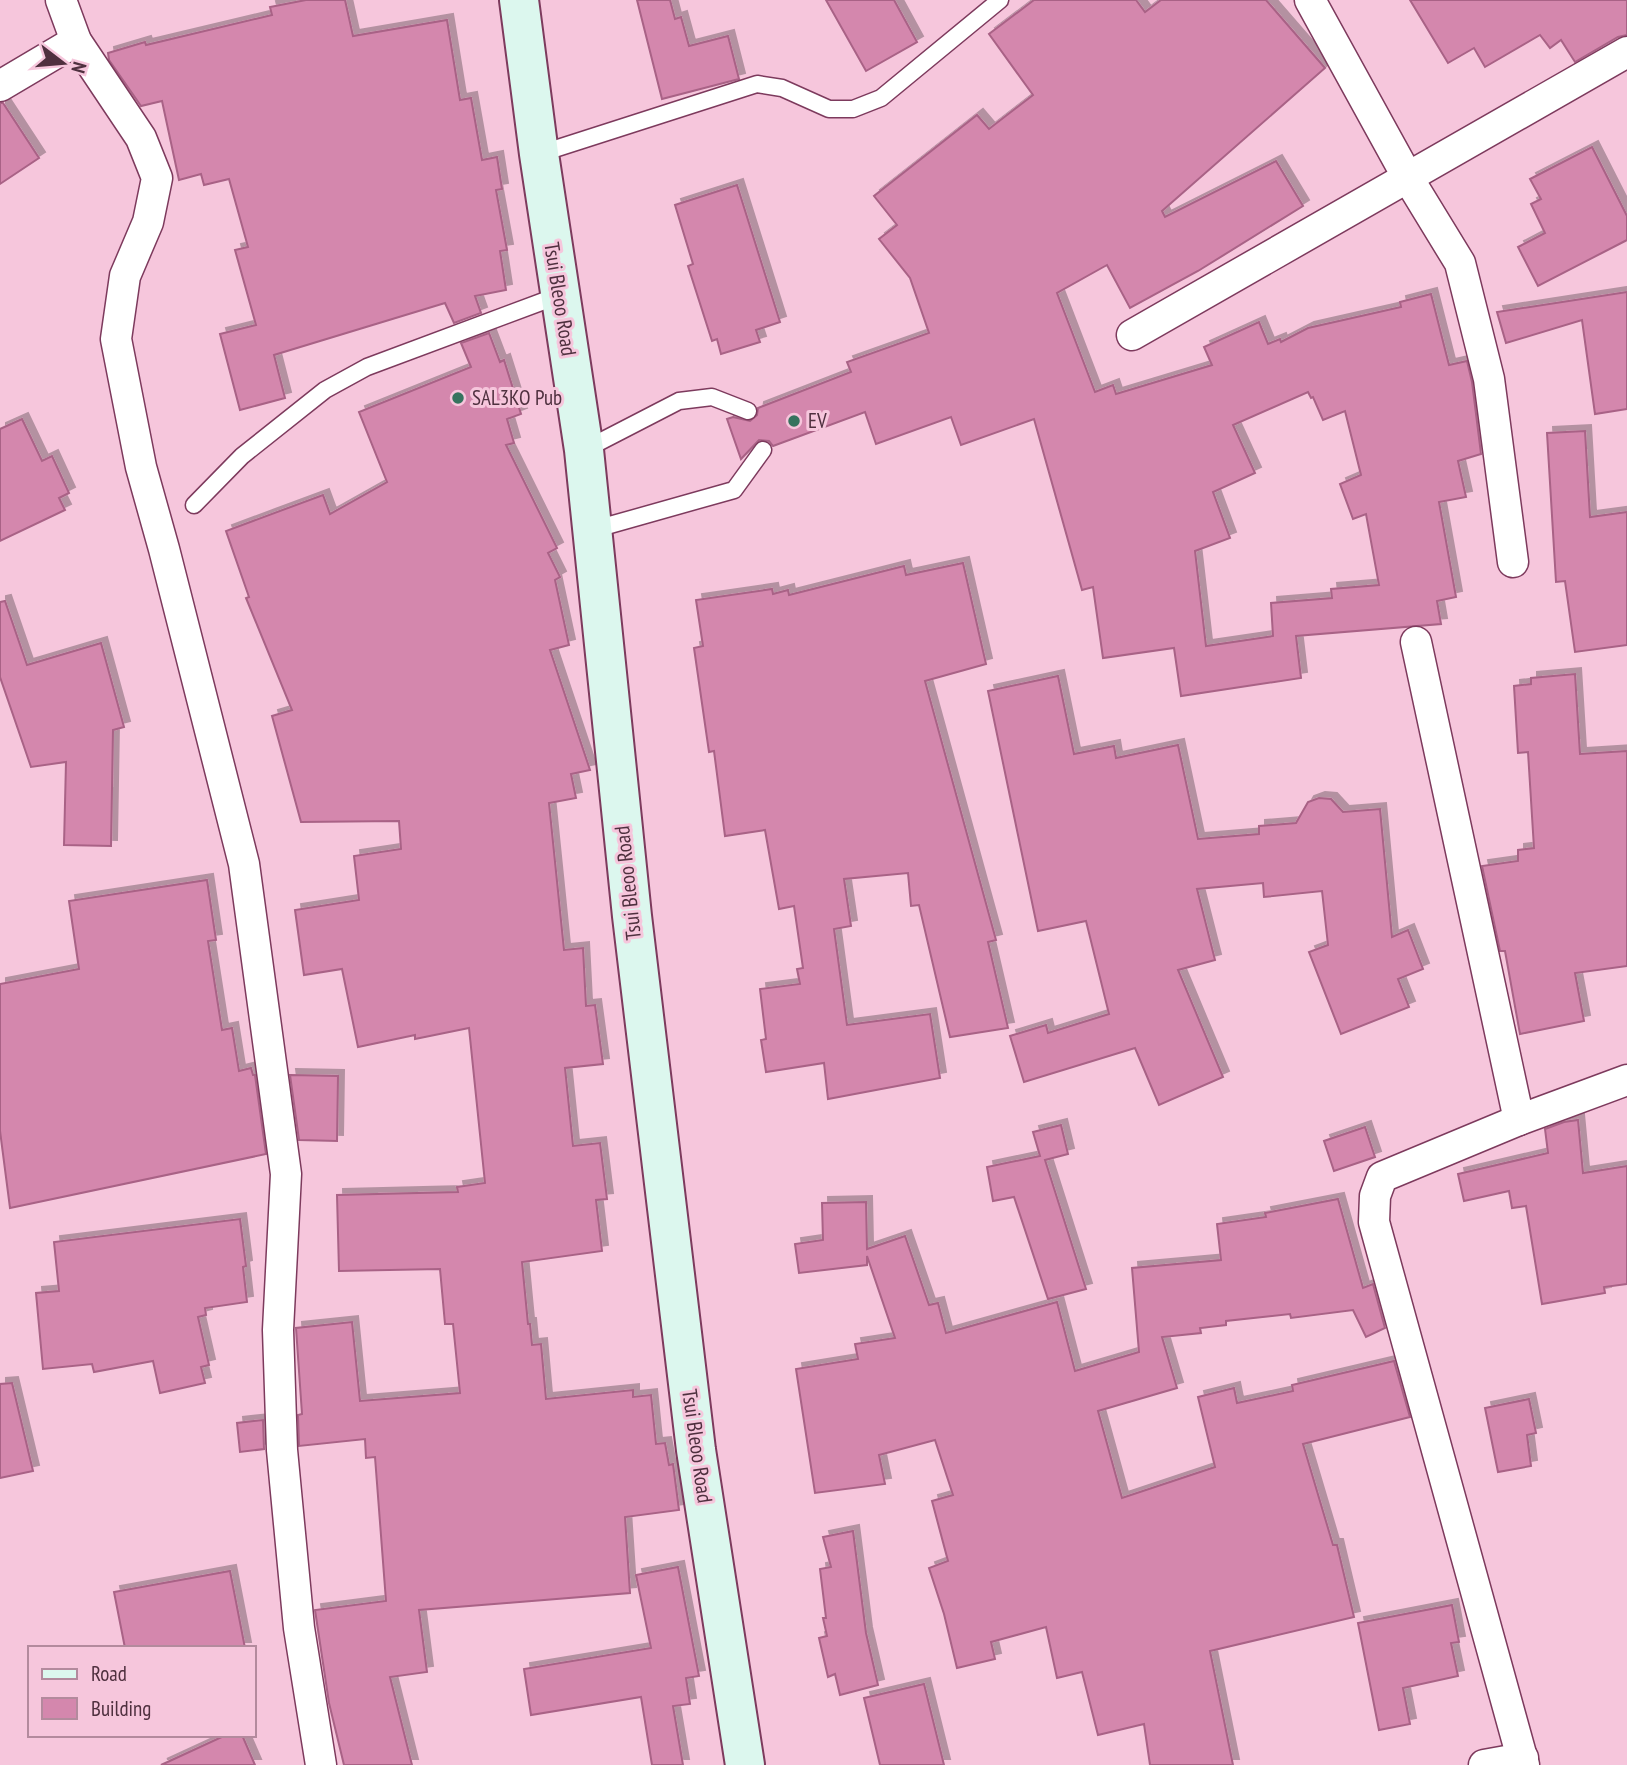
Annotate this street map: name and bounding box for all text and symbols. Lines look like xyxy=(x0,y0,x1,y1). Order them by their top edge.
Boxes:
north arrow xyxy=(28,28,98,98)
text: N xyxy=(66,59,92,76)
street label: Tsui Bleoo Road xyxy=(538,240,583,358)
place label: SAL3KO Pub xyxy=(472,384,562,411)
marker: SAL3KO Pub xyxy=(450,390,466,406)
place label: EV xyxy=(808,407,827,434)
marker: EV xyxy=(786,413,802,429)
street label: Tsui Bleoo Road xyxy=(608,825,647,941)
street label: Tsui Bleoo Road xyxy=(676,1387,719,1505)
legend xyxy=(28,1646,256,1737)
text: Road xyxy=(91,1660,127,1687)
text: Building xyxy=(91,1695,151,1722)

